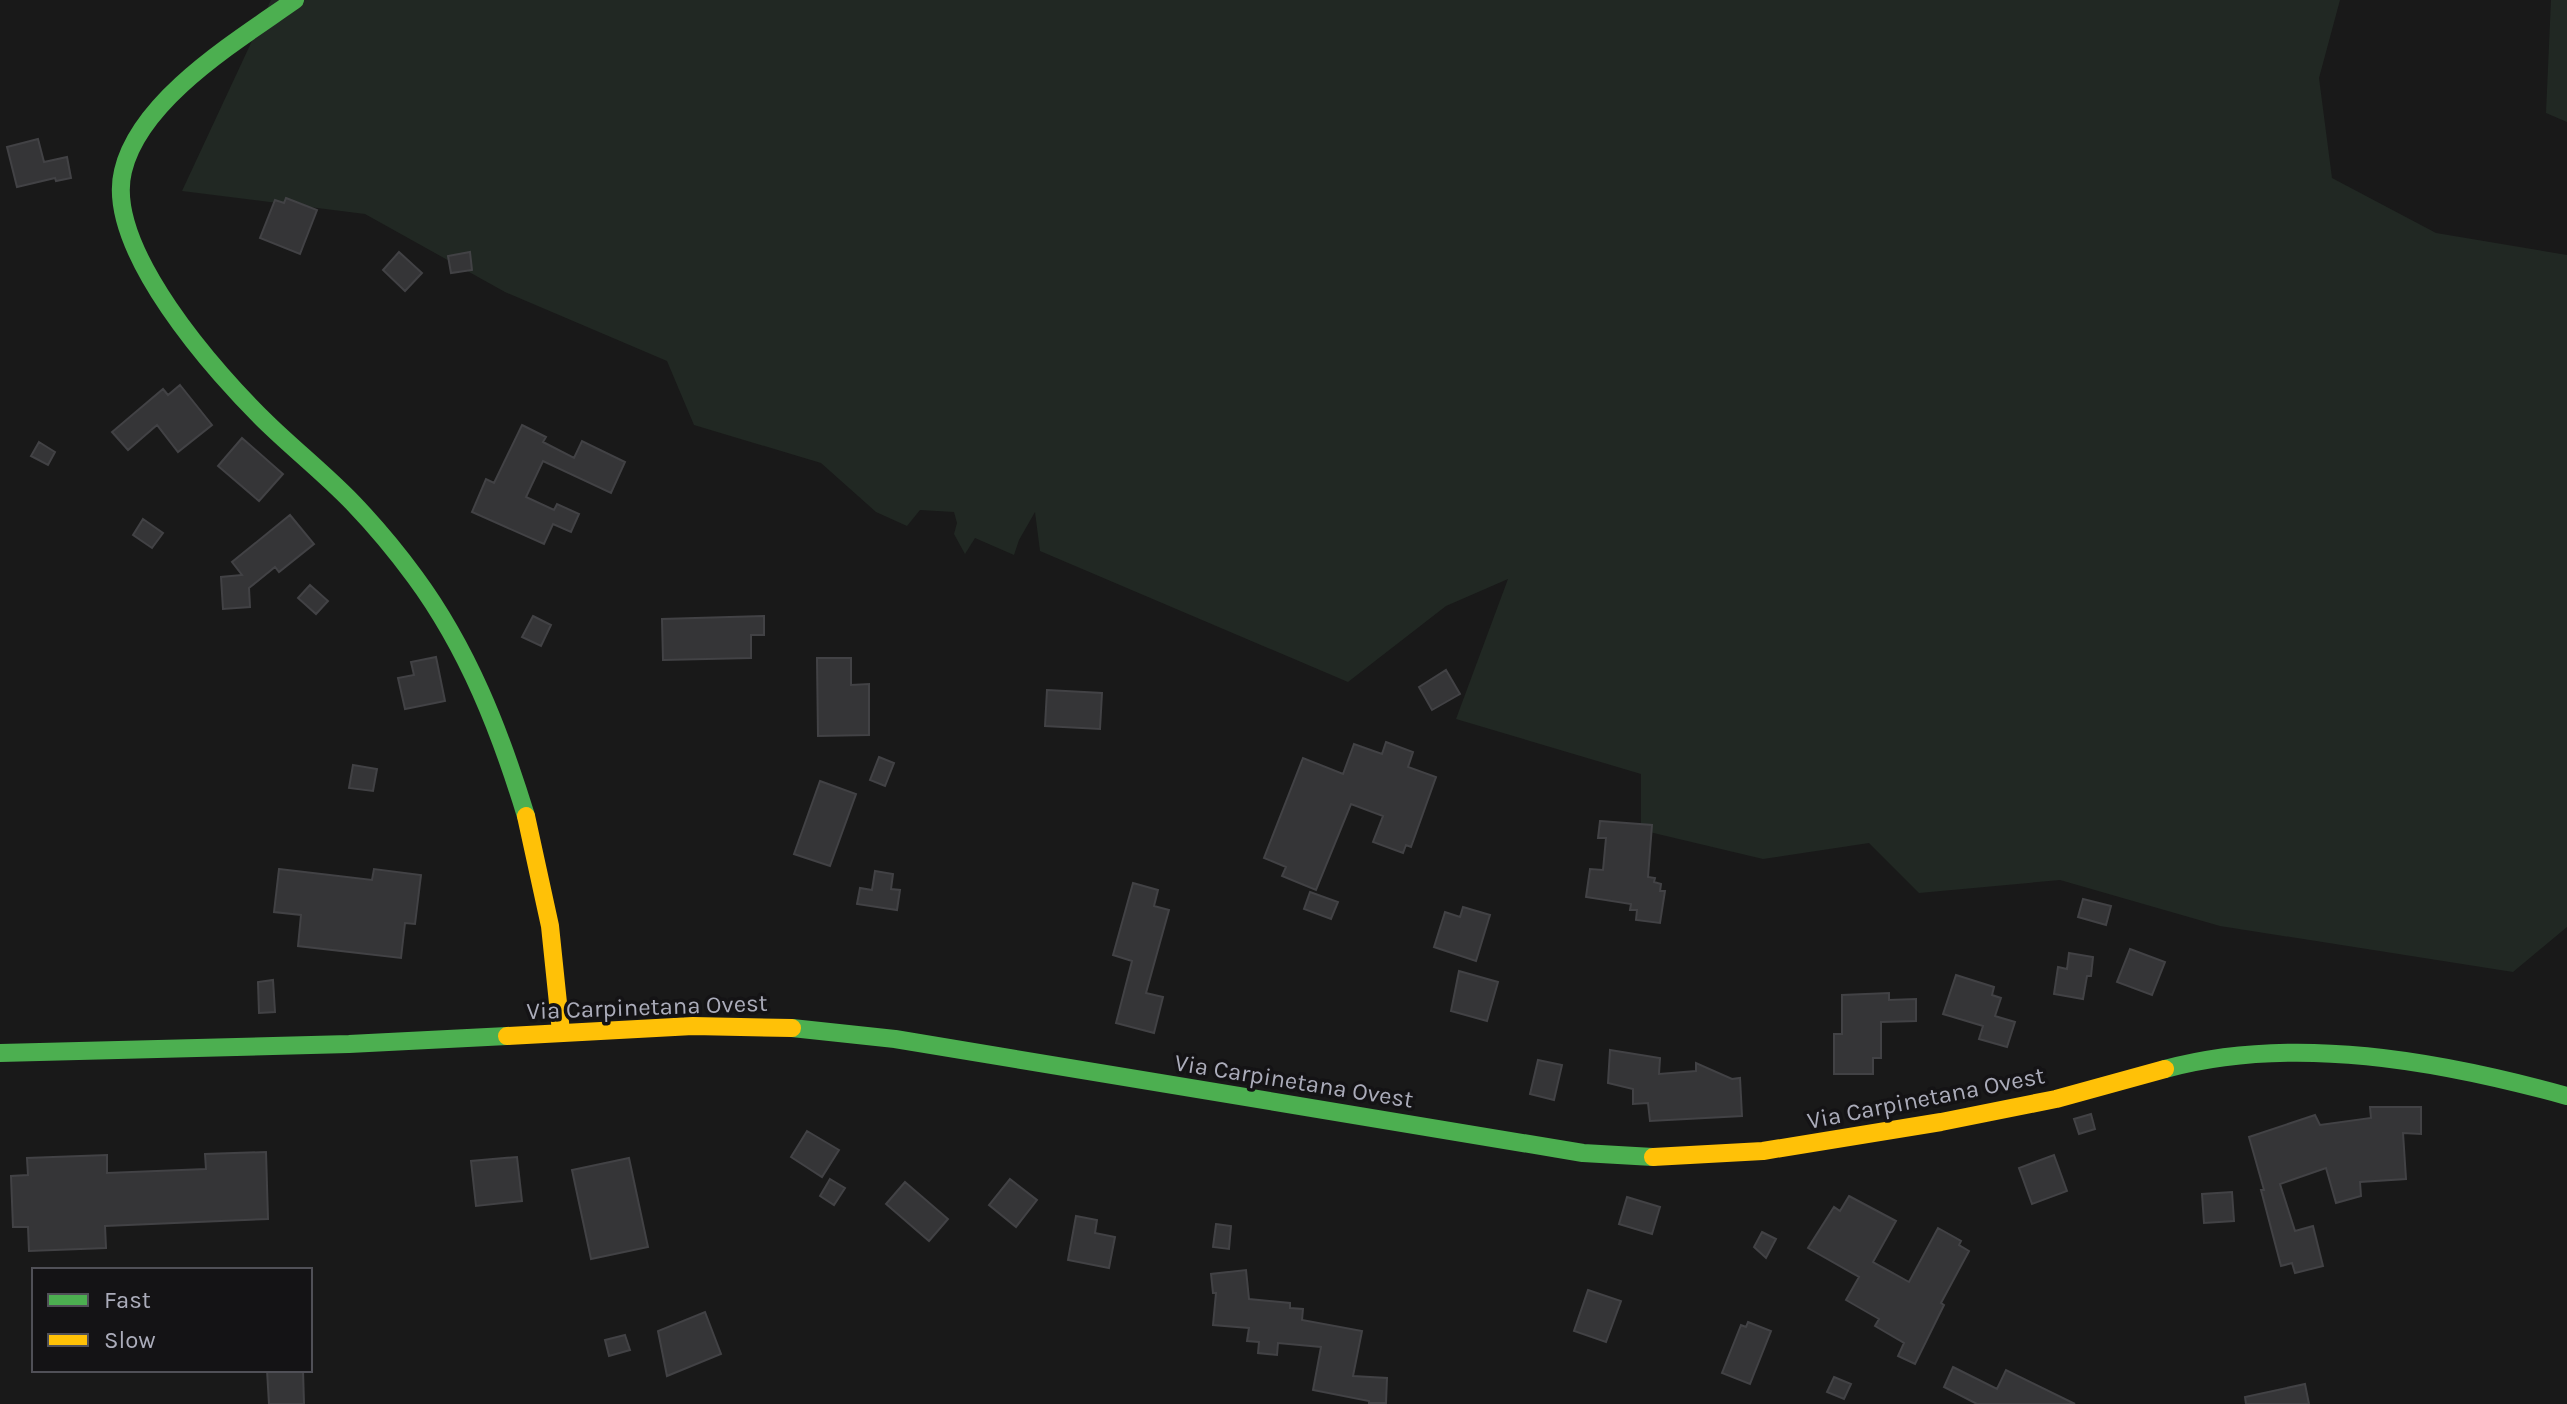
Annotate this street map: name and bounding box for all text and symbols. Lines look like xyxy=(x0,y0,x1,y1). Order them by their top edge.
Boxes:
street label: Via Carpinetana Ovest xyxy=(526,989,768,1025)
street label: Via Carpinetana Ovest xyxy=(1173,1048,1415,1114)
street label: Via Carpinetana Ovest xyxy=(1805,1061,2047,1135)
legend xyxy=(32,1268,312,1372)
text: Fast xyxy=(104,1286,151,1314)
text: Slow xyxy=(104,1326,156,1354)

